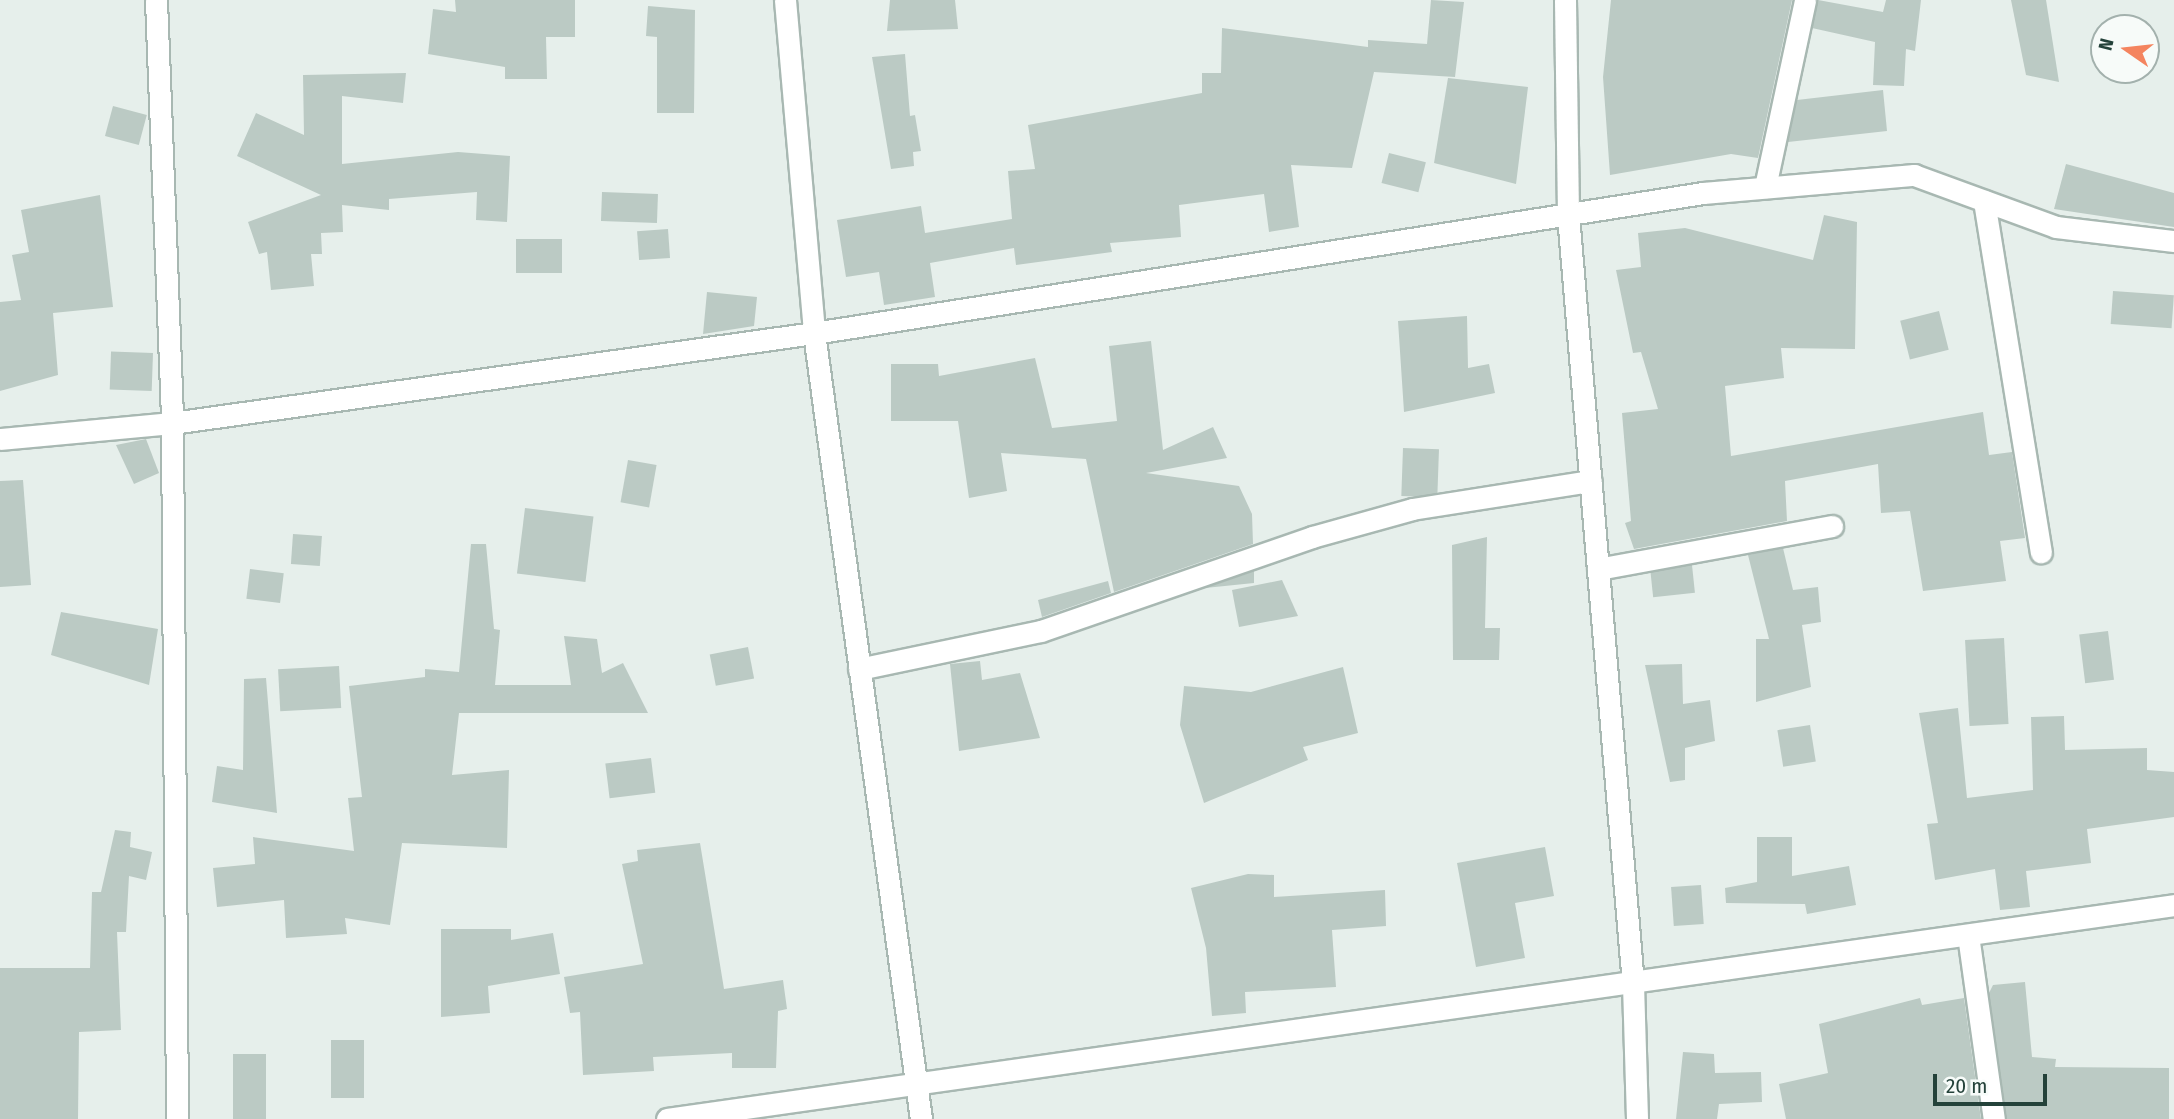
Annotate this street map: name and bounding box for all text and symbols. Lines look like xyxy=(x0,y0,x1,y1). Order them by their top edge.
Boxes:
north arrow xyxy=(2090,14,2160,84)
text: N xyxy=(2094,36,2119,53)
scale bar xyxy=(1936,1060,2050,1104)
text: 20 m xyxy=(1946,1073,1987,1099)

